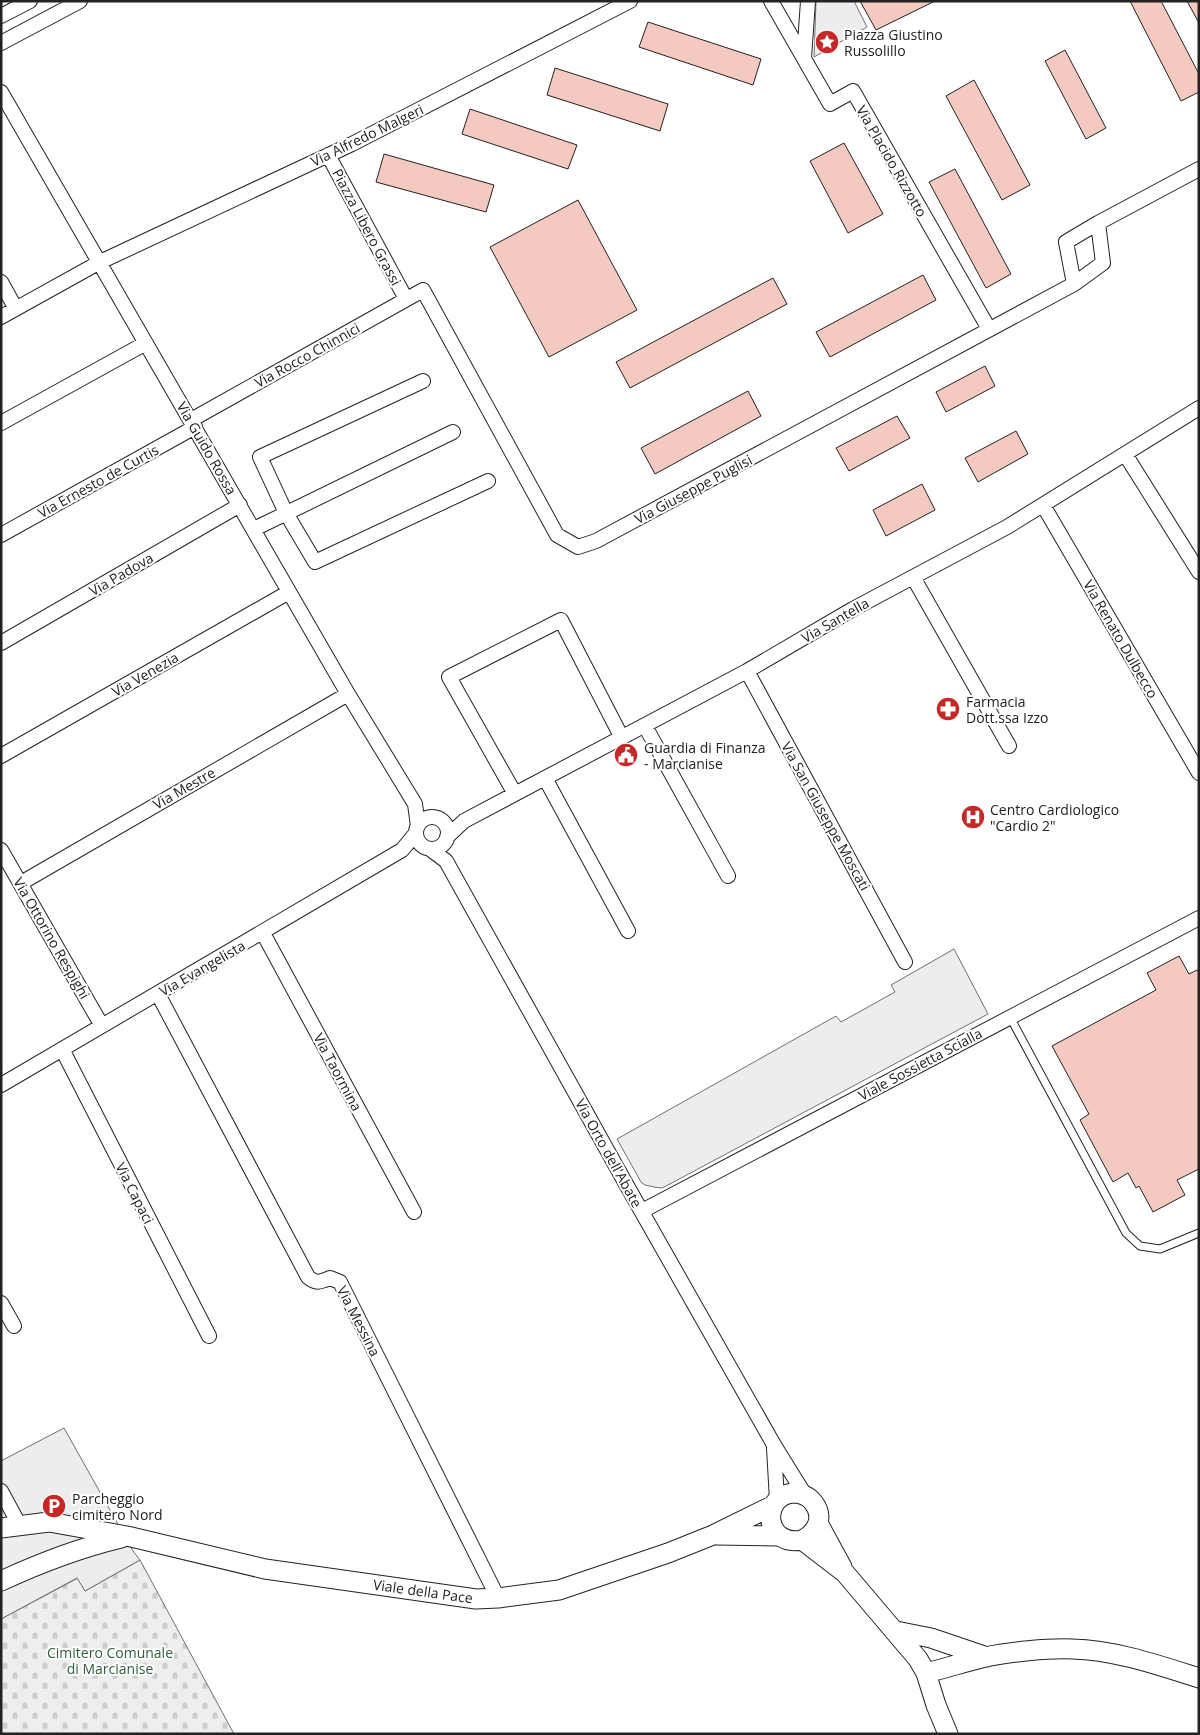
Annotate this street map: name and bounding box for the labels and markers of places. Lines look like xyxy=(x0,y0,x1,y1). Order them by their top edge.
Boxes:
place label: Piazza Giustino Russolillo xyxy=(844,25,943,60)
place icon: Piazza Giustino Russolillo xyxy=(814,29,840,55)
place label: Farmacia Dott.ssa Izzo xyxy=(966,692,1048,727)
pharmacy icon: Farmacia Dott.ssa Izzo xyxy=(935,696,961,722)
place label: Guardia di Finanza - Marcianise xyxy=(644,738,766,773)
public building icon: Guardia di Finanza - Marcianise xyxy=(613,742,639,768)
place label: Centro Cardiologico "Cardio 2" xyxy=(990,800,1119,835)
hospital icon: Centro Cardiologico "Cardio 2" xyxy=(960,804,986,830)
place label: Parcheggio cimitero Nord xyxy=(72,1489,163,1524)
parking icon: Parcheggio cimitero Nord xyxy=(41,1493,67,1519)

